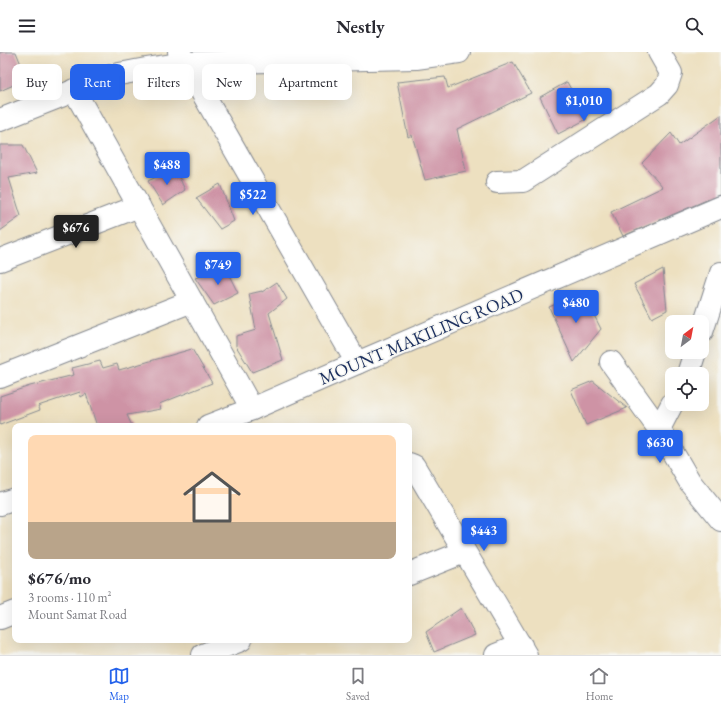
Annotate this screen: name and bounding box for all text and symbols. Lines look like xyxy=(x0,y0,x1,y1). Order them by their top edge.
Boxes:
icon: menu xyxy=(16,15,38,37)
text: Nestly xyxy=(336,15,385,38)
icon: search xyxy=(683,15,705,37)
chip: Buy xyxy=(12,64,62,100)
chip: Rent xyxy=(70,64,125,100)
chip: Filters xyxy=(133,64,194,100)
chip: New xyxy=(202,64,256,100)
chip: Apartment xyxy=(264,64,352,100)
pin: $1,010 xyxy=(551,88,617,122)
text: $1,010 xyxy=(566,92,602,109)
pin: $488 xyxy=(143,152,191,186)
text: $488 xyxy=(154,156,180,173)
pin: $522 xyxy=(229,182,277,216)
text: $522 xyxy=(240,186,266,203)
pin: $676 xyxy=(52,215,100,249)
text: $676 xyxy=(63,219,89,236)
pin: $749 xyxy=(194,252,242,286)
text: $749 xyxy=(205,256,231,273)
street label: MOUNT MAKILING ROAD xyxy=(315,282,527,390)
pin: $480 xyxy=(552,290,600,324)
text: $480 xyxy=(563,294,589,311)
north arrow xyxy=(665,315,709,359)
map controls xyxy=(665,315,709,411)
button: locate xyxy=(665,367,709,411)
pin: $630 xyxy=(636,430,684,464)
text: $630 xyxy=(647,434,673,451)
icon: home xyxy=(176,461,248,533)
pin: $443 xyxy=(460,518,508,552)
text: $443 xyxy=(471,522,497,539)
text: $676/mo xyxy=(28,567,91,589)
text: 3 rooms · 110 m² xyxy=(28,589,112,606)
text: Mount Samat Road xyxy=(28,606,127,623)
tab: Map xyxy=(108,665,130,703)
tab: Saved xyxy=(346,665,370,703)
tab: Home xyxy=(586,665,613,703)

